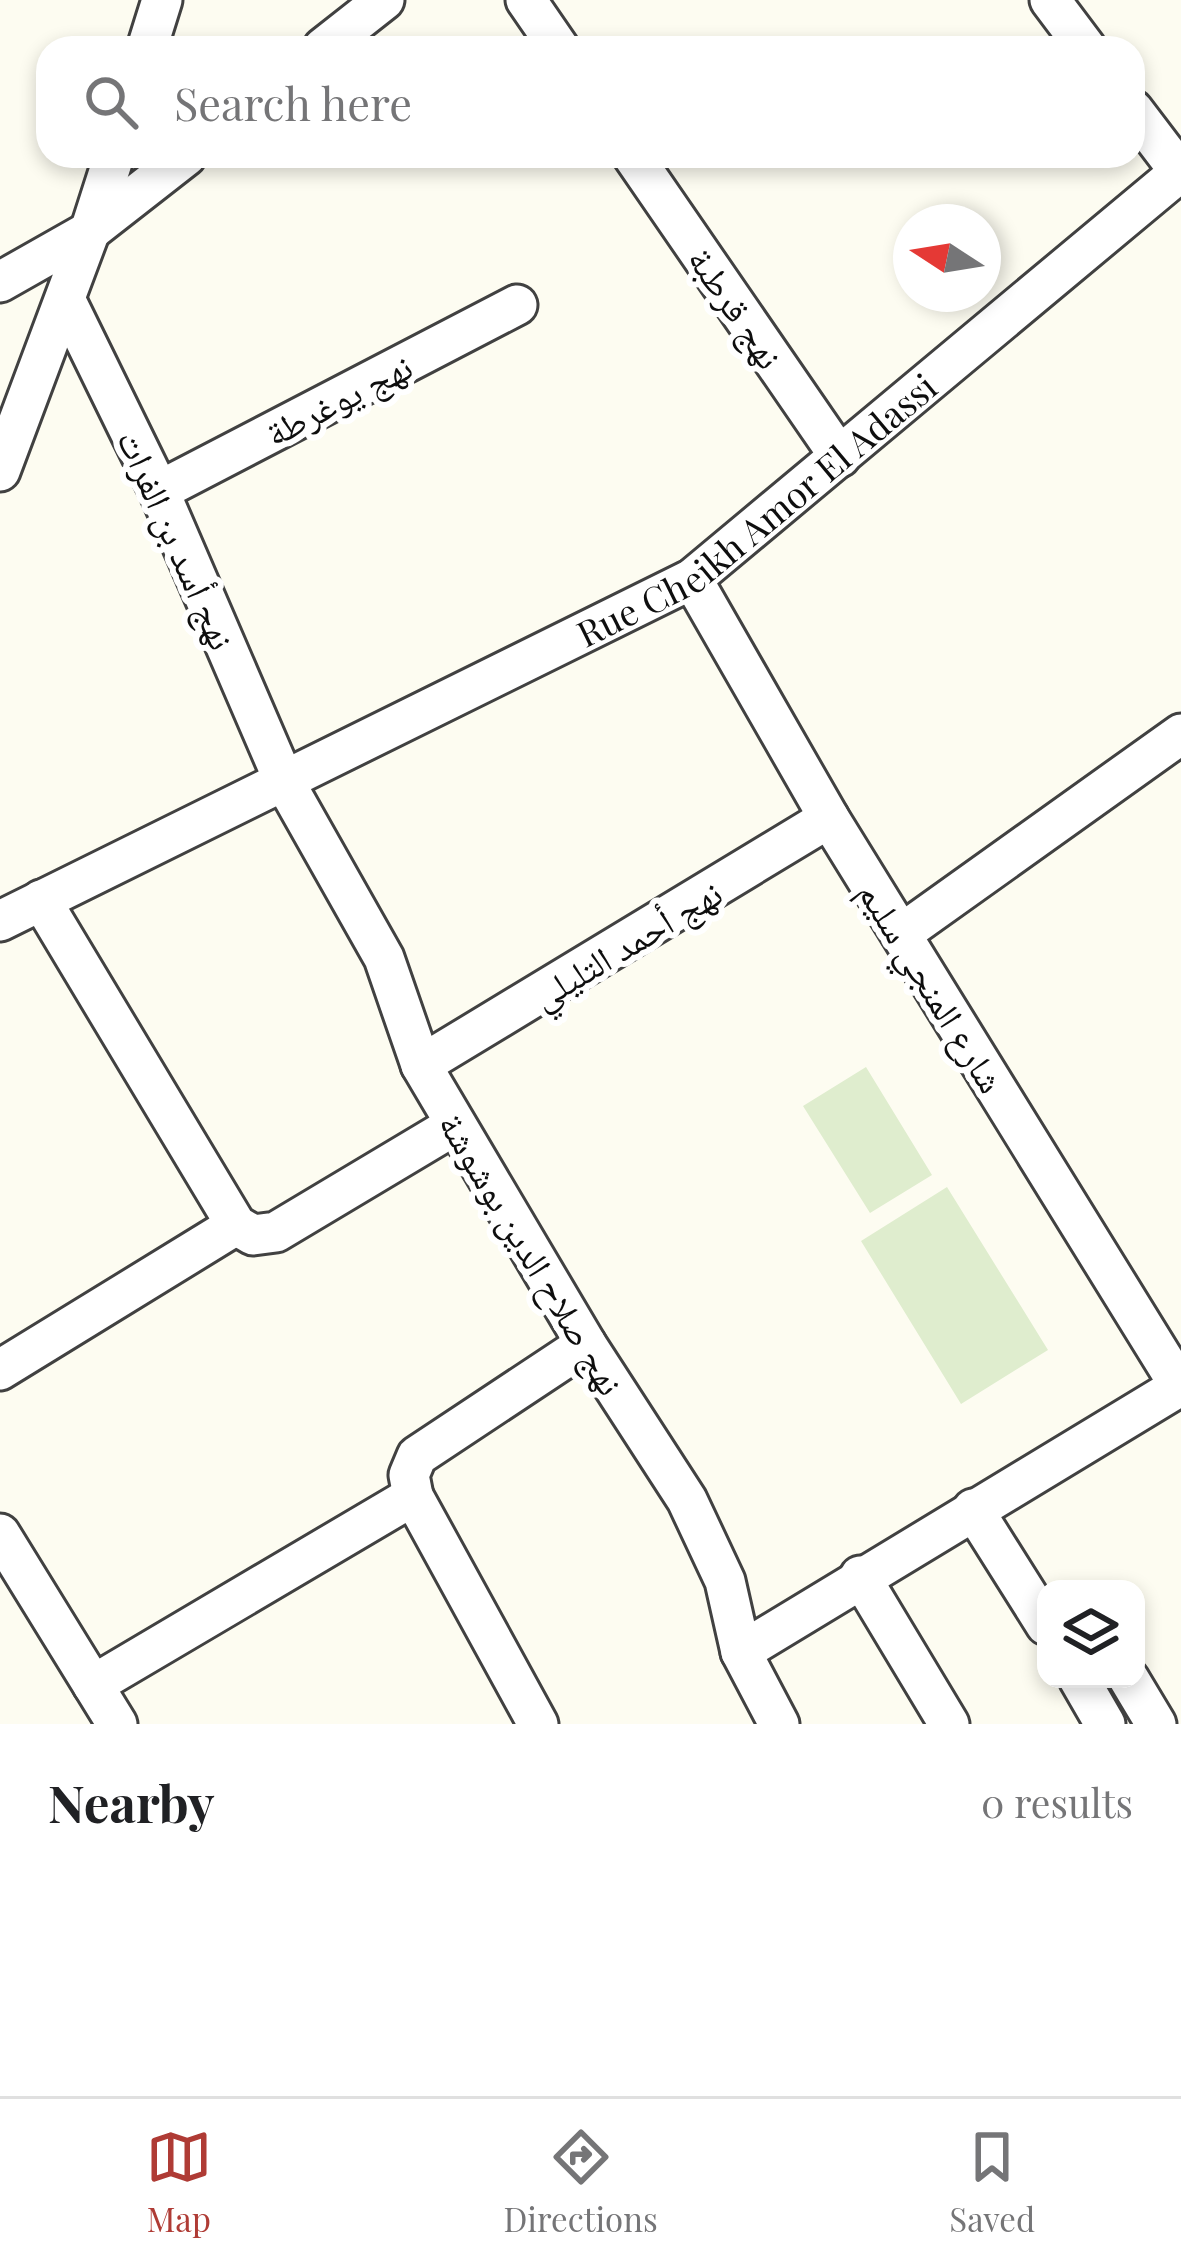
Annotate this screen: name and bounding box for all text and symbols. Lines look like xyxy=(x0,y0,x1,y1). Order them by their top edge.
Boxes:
search box xyxy=(36,36,1145,168)
icon: search xyxy=(78,69,144,135)
text: Search here xyxy=(174,72,412,132)
north arrow xyxy=(893,204,1001,312)
street label: نهج قرطبة xyxy=(678,237,795,378)
street label: نهج يوغرطة xyxy=(256,341,420,456)
street label: Rue Cheikh Amor El Adassi xyxy=(568,362,946,656)
street label: نهج أسد بن الفرات xyxy=(107,422,248,657)
street label: نهج أحمد التليلي xyxy=(522,867,734,1025)
street label: شارع المنجي سليم xyxy=(843,871,1017,1105)
street label: نهج صلاح الدين بوشوشة xyxy=(429,1103,636,1404)
map controls xyxy=(1037,1580,1145,1688)
button: layers xyxy=(1037,1580,1145,1688)
text: Nearby xyxy=(48,1768,214,1836)
text: 0 results xyxy=(981,1776,1133,1828)
tab: Map xyxy=(146,2124,212,2240)
tab: Directions xyxy=(503,2124,658,2240)
tab: Saved xyxy=(949,2124,1035,2240)

